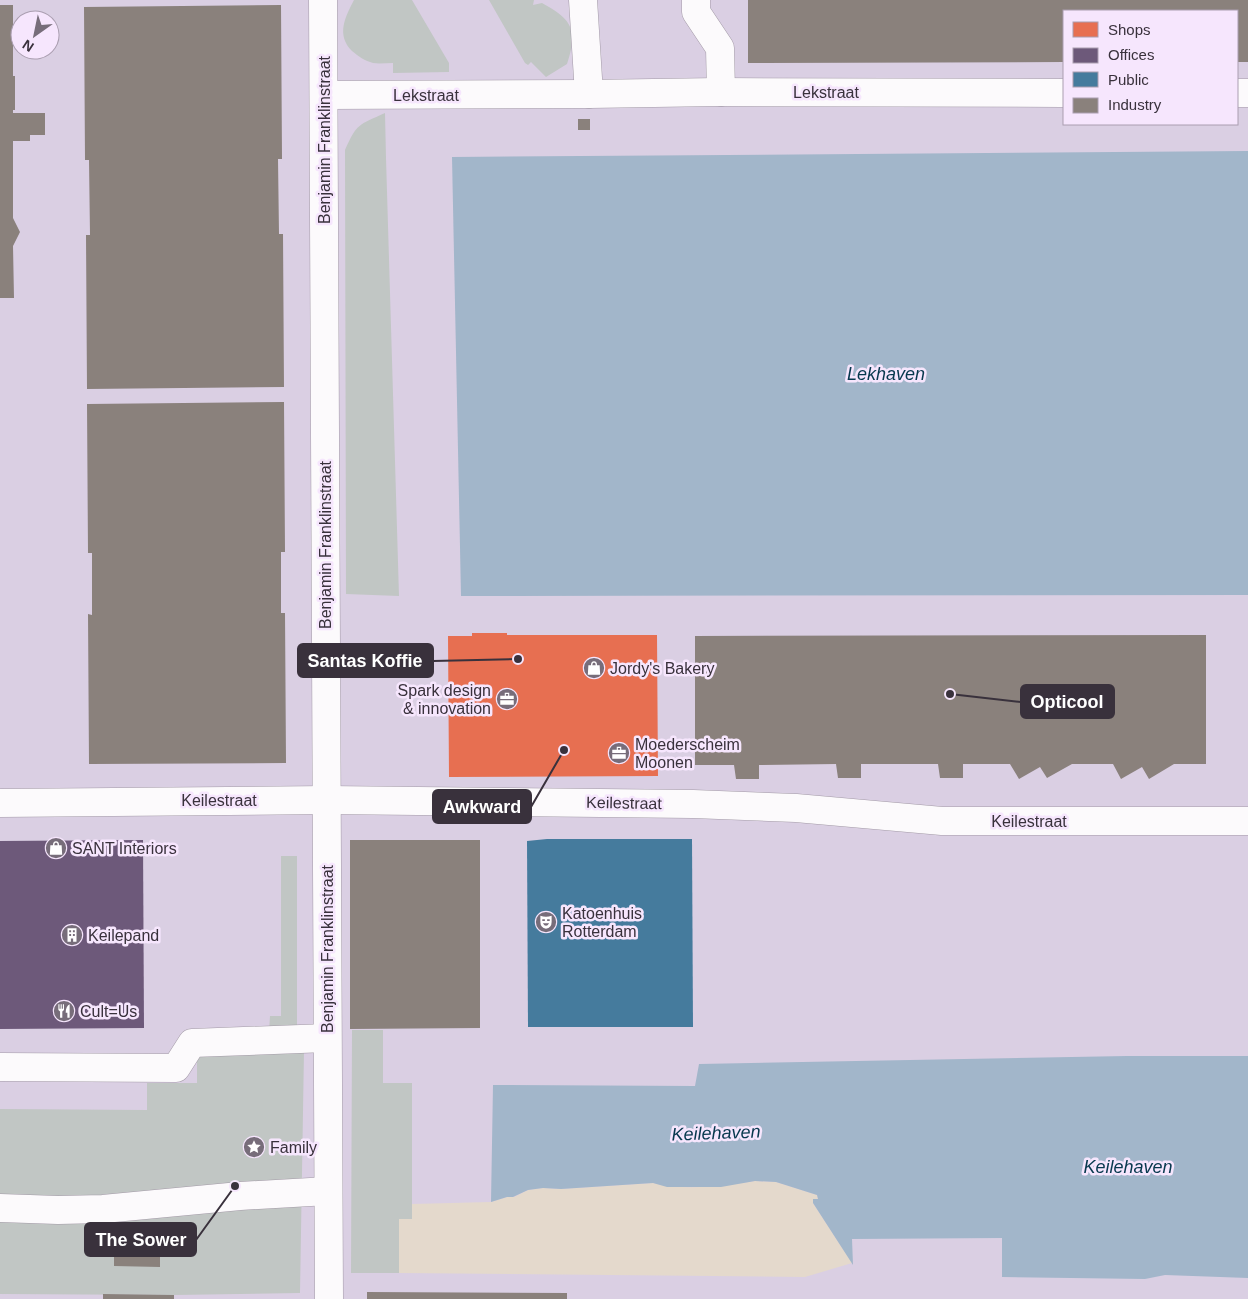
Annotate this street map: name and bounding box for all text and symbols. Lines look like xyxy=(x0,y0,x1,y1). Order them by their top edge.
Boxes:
north arrow xyxy=(10,10,60,60)
legend xyxy=(1063,10,1238,125)
text: Shops xyxy=(1108,21,1151,38)
text: N xyxy=(19,36,37,55)
text: Offices xyxy=(1108,46,1154,63)
street label: Benjamin Franklinstraat xyxy=(316,55,333,224)
text: Public xyxy=(1108,71,1149,88)
street label: Lekstraat xyxy=(793,84,859,101)
street label: Lekstraat xyxy=(393,87,459,104)
text: Industry xyxy=(1108,96,1162,113)
water label: Lekhaven xyxy=(847,364,925,384)
street label: Benjamin Franklinstraat xyxy=(317,460,334,629)
callout: Santas Koffie xyxy=(298,644,433,677)
text: Santas Koffie xyxy=(307,651,423,671)
shop icon: Jordy's Bakery xyxy=(582,656,606,680)
place label: Jordy's Bakery xyxy=(610,660,714,677)
place label: Spark design & innovation xyxy=(398,682,491,717)
callout: Opticool xyxy=(1021,685,1114,718)
office icon: Spark design & innovation xyxy=(495,687,519,711)
text: Opticool xyxy=(1031,692,1104,712)
place label: Moederscheim Moonen xyxy=(635,736,740,771)
office icon: Moederscheim Moonen xyxy=(607,741,631,765)
callout: Awkward xyxy=(433,790,531,823)
street label: Keilestraat xyxy=(181,792,257,809)
street label: Keilestraat xyxy=(586,794,662,812)
text: Awkward xyxy=(443,797,521,817)
street label: Keilestraat xyxy=(991,813,1067,830)
shop icon: SANT Interiors xyxy=(44,836,68,860)
place label: SANT Interiors xyxy=(72,840,177,857)
street label: Benjamin Franklinstraat xyxy=(319,864,336,1033)
place label: Katoenhuis Rotterdam xyxy=(562,905,642,940)
theatre icon: Katoenhuis Rotterdam xyxy=(534,910,558,934)
building icon: Keilepand xyxy=(60,923,84,947)
place label: Keilepand xyxy=(88,927,159,944)
restaurant icon: Cult=Us xyxy=(52,999,76,1023)
place label: Cult=Us xyxy=(80,1003,137,1020)
water label: Keilehaven xyxy=(671,1121,761,1145)
place icon: Family xyxy=(242,1135,266,1159)
place label: Family xyxy=(270,1139,317,1156)
water label: Keilehaven xyxy=(1083,1157,1173,1177)
callout: The Sower xyxy=(85,1223,196,1256)
text: The Sower xyxy=(95,1230,187,1250)

